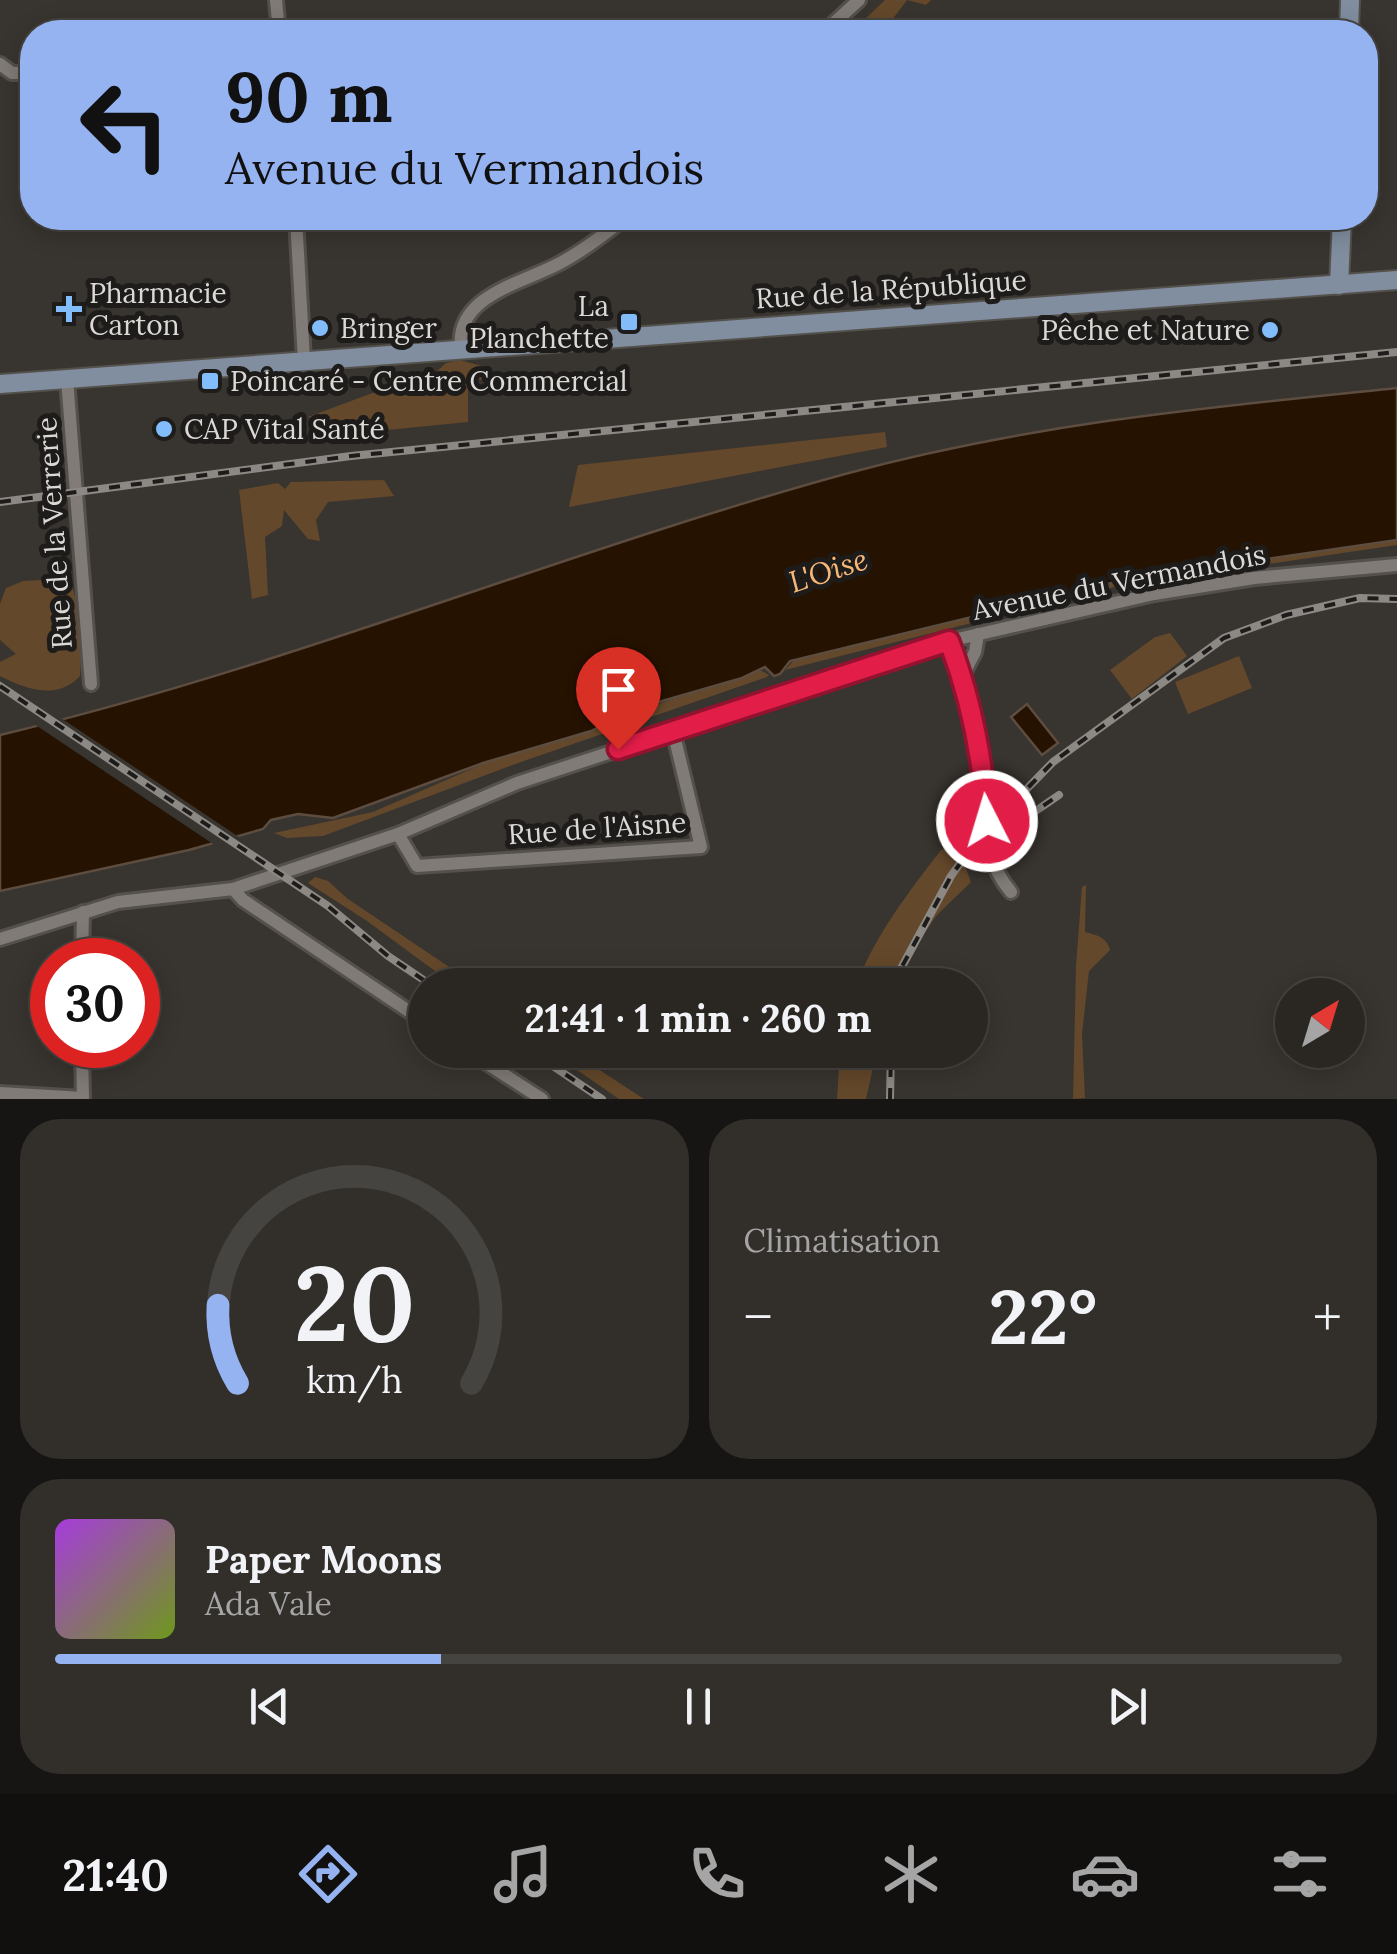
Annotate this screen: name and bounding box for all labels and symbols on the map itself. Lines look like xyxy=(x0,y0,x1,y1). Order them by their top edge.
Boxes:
street label: Rue de la République xyxy=(754,262,1028,316)
place label: Pharmacie Carton xyxy=(89,275,227,343)
place label: La Planchette xyxy=(469,288,609,356)
marker: Pharmacie Carton xyxy=(58,298,80,320)
place label: Bringer xyxy=(340,310,437,346)
marker: La Planchette xyxy=(618,311,640,333)
place label: Pêche et Nature xyxy=(1041,312,1250,348)
marker: Bringer xyxy=(309,317,331,339)
marker: Pêche et Nature xyxy=(1259,319,1281,341)
place label: Poincaré - Centre Commercial xyxy=(230,363,628,399)
marker: Poincaré - Centre Commercial xyxy=(199,370,221,392)
place label: CAP Vital Santé xyxy=(184,411,385,447)
street label: Rue de la Verrerie xyxy=(28,416,80,650)
marker: CAP Vital Santé xyxy=(153,418,175,440)
street label: Avenue du Vermandois xyxy=(968,536,1269,628)
water label: L'Oise xyxy=(784,539,872,601)
pin xyxy=(576,647,661,750)
position arrow xyxy=(935,769,1039,873)
street label: Rue de l'Aisne xyxy=(507,804,687,852)
speed limit sign: 30 xyxy=(30,938,160,1068)
north arrow xyxy=(1275,978,1365,1068)

